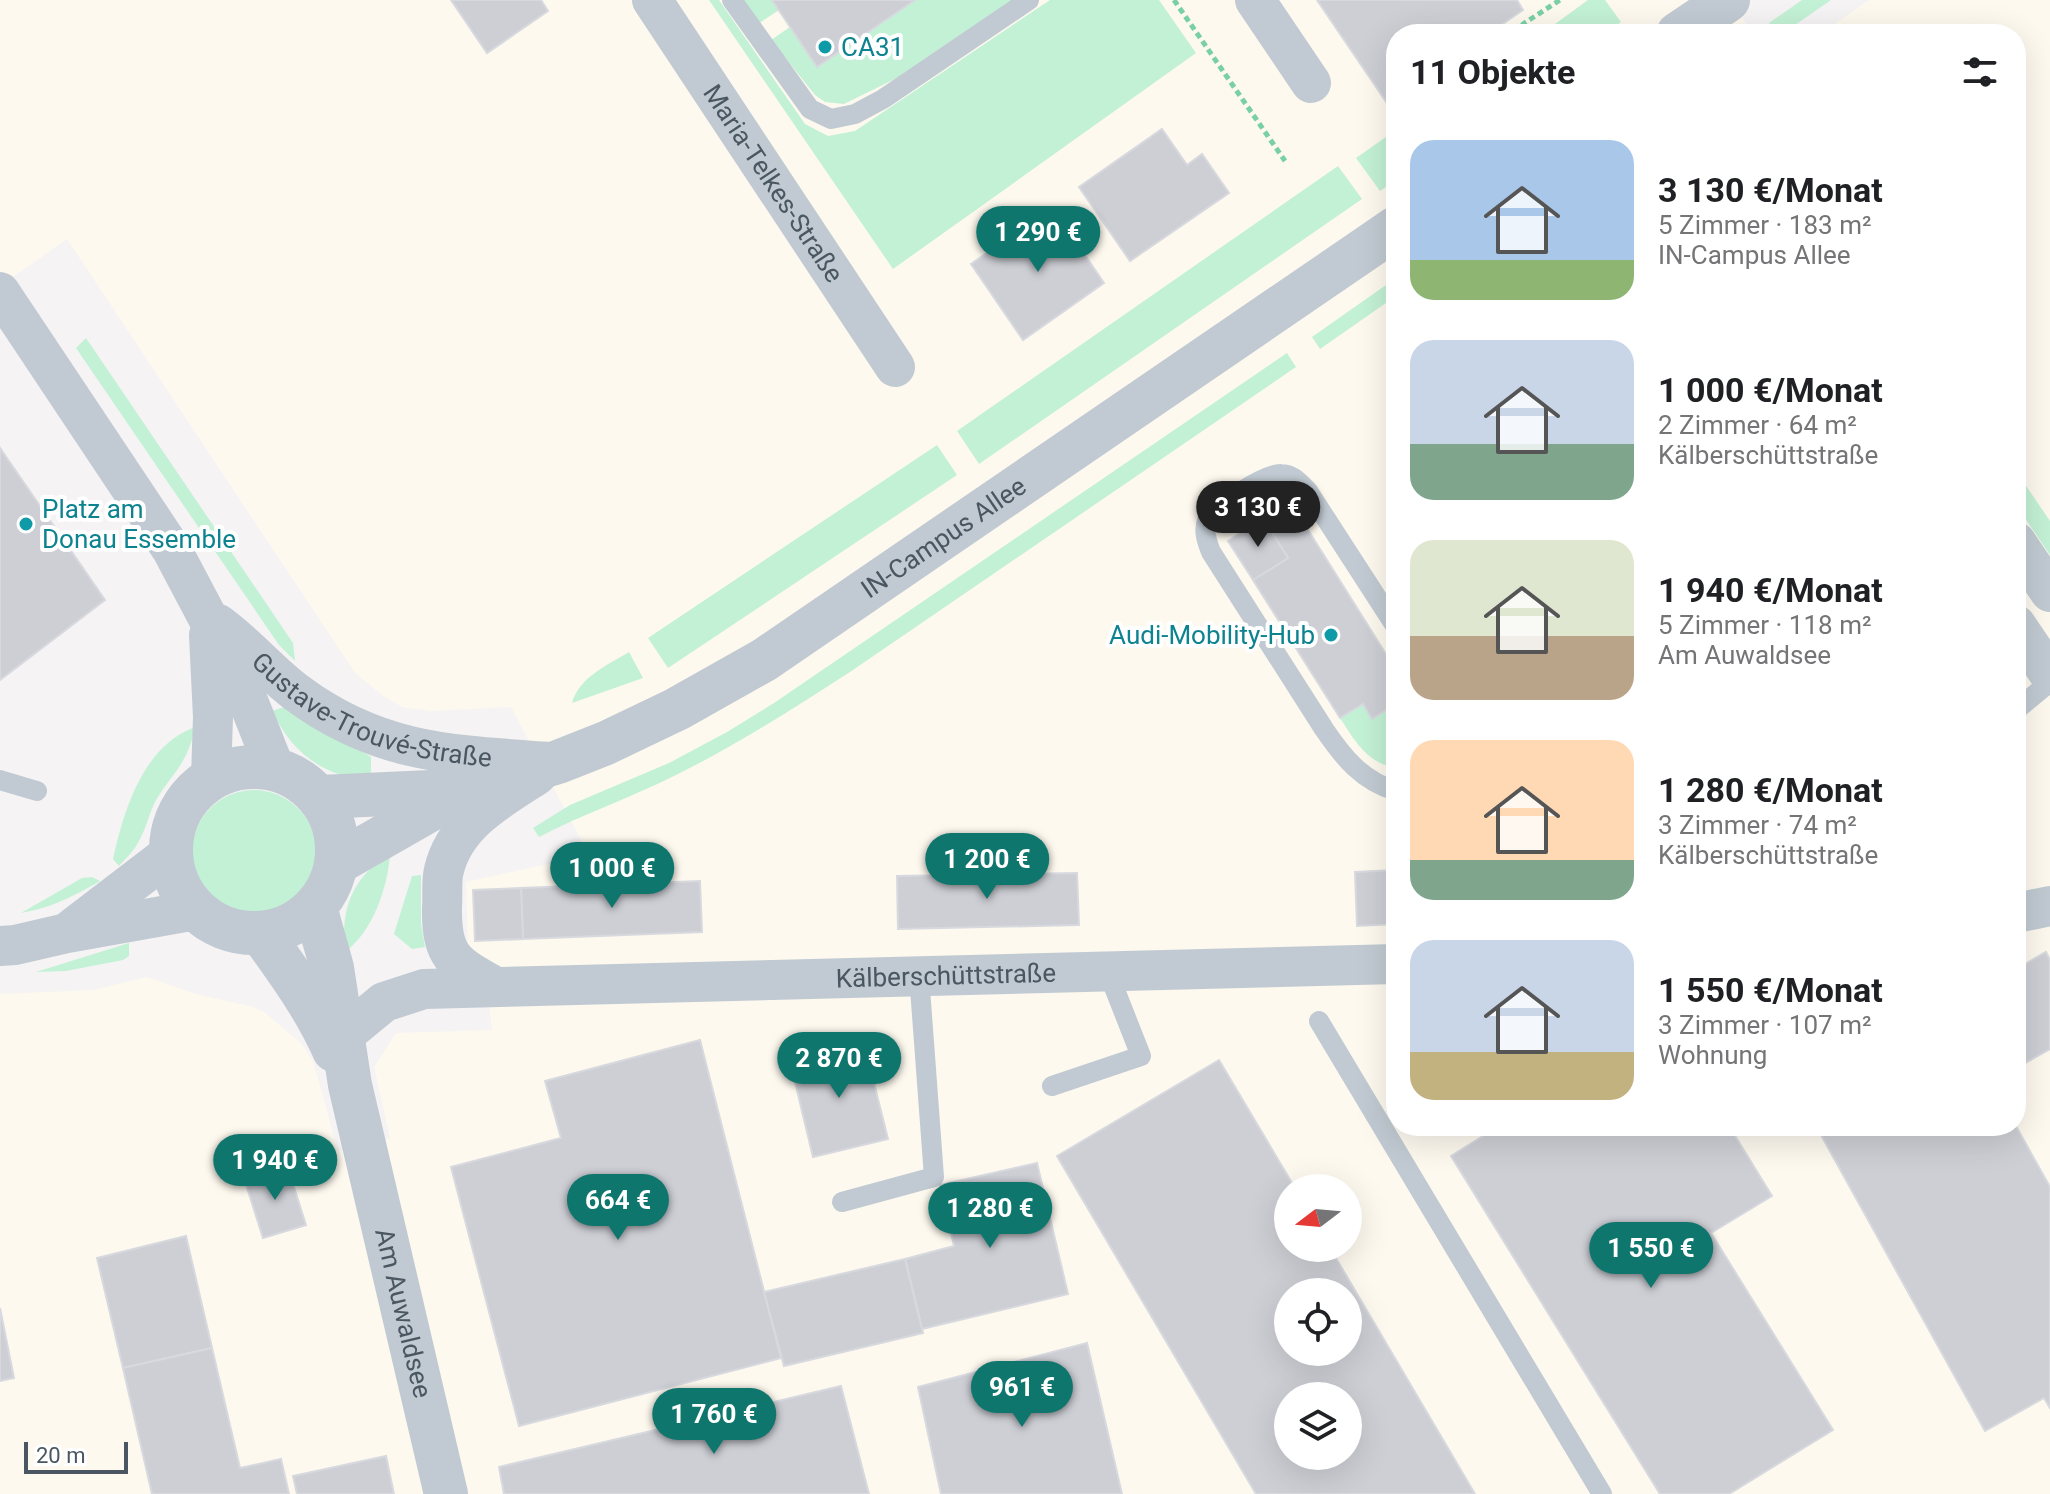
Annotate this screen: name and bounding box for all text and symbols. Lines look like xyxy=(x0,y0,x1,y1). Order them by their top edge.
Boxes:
place label: CA31 xyxy=(841,32,904,62)
marker: CA31 xyxy=(816,38,834,56)
icon: filters xyxy=(1958,50,2002,94)
text: 11 Objekte xyxy=(1410,52,1575,92)
street label: Maria-Telkes-Straße xyxy=(697,79,850,288)
text: 3 130 €/Monat xyxy=(1658,170,1883,210)
icon: home xyxy=(1474,172,1570,268)
pin: 1 290 € xyxy=(964,206,1112,274)
text: 5 Zimmer · 183 m² xyxy=(1658,210,1871,240)
text: 1 290 € xyxy=(994,217,1082,247)
text: IN-Campus Allee xyxy=(1658,240,1851,270)
text: 1 000 €/Monat xyxy=(1658,370,1883,410)
icon: home xyxy=(1474,372,1570,468)
text: 2 Zimmer · 64 m² xyxy=(1658,410,1857,440)
text: Kälberschüttstraße xyxy=(1658,440,1878,470)
street label: IN-Campus Allee xyxy=(855,471,1031,604)
pin: 3 130 € xyxy=(1184,481,1332,549)
text: 3 130 € xyxy=(1214,492,1302,522)
place label: Platz am Donau Essemble xyxy=(42,494,236,554)
marker: Platz am Donau Essemble xyxy=(17,515,35,533)
text: 1 940 €/Monat xyxy=(1658,570,1883,610)
icon: home xyxy=(1474,572,1570,668)
text: 5 Zimmer · 118 m² xyxy=(1658,610,1871,640)
place label: Audi-Mobility-Hub xyxy=(1109,620,1315,650)
marker: Audi-Mobility-Hub xyxy=(1322,626,1340,644)
text: Am Auwaldsee xyxy=(1658,640,1831,670)
street label: Gustave-Trouvé-Straße xyxy=(246,646,493,773)
text: 1 280 €/Monat xyxy=(1658,770,1883,810)
icon: home xyxy=(1474,772,1570,868)
text: 3 Zimmer · 74 m² xyxy=(1658,810,1857,840)
pin: 1 200 € xyxy=(913,833,1061,901)
text: Kälberschüttstraße xyxy=(1658,840,1878,870)
pin: 1 000 € xyxy=(538,842,686,910)
text: 1 200 € xyxy=(943,844,1031,874)
text: 1 000 € xyxy=(568,853,656,883)
street label: Kälberschüttstraße xyxy=(835,958,1056,993)
text: 1 550 €/Monat xyxy=(1658,970,1883,1010)
icon: home xyxy=(1474,972,1570,1068)
text: 3 Zimmer · 107 m² xyxy=(1658,1010,1871,1040)
pin: 2 870 € xyxy=(765,1032,913,1100)
text: Wohnung xyxy=(1658,1040,1767,1070)
text: 2 870 € xyxy=(795,1043,883,1073)
pin: 1 940 € xyxy=(201,1134,349,1202)
text: 1 940 € xyxy=(231,1145,319,1175)
pin: 664 € xyxy=(562,1174,674,1242)
north arrow xyxy=(1274,1174,1362,1262)
map controls xyxy=(1274,1174,1362,1470)
pin: 1 280 € xyxy=(916,1182,1064,1250)
text: 664 € xyxy=(585,1185,651,1215)
text: 1 280 € xyxy=(946,1193,1034,1223)
pin: 1 550 € xyxy=(1577,1222,1725,1290)
street label: Am Auwaldsee xyxy=(369,1225,438,1401)
text: 1 550 € xyxy=(1607,1233,1695,1263)
button: locate xyxy=(1274,1278,1362,1366)
pin: 961 € xyxy=(966,1361,1078,1429)
text: 961 € xyxy=(989,1372,1055,1402)
button: layers xyxy=(1274,1382,1362,1470)
pin: 1 760 € xyxy=(640,1388,788,1456)
text: 1 760 € xyxy=(670,1399,758,1429)
scale bar xyxy=(24,1438,128,1474)
text: 20 m xyxy=(36,1443,85,1468)

